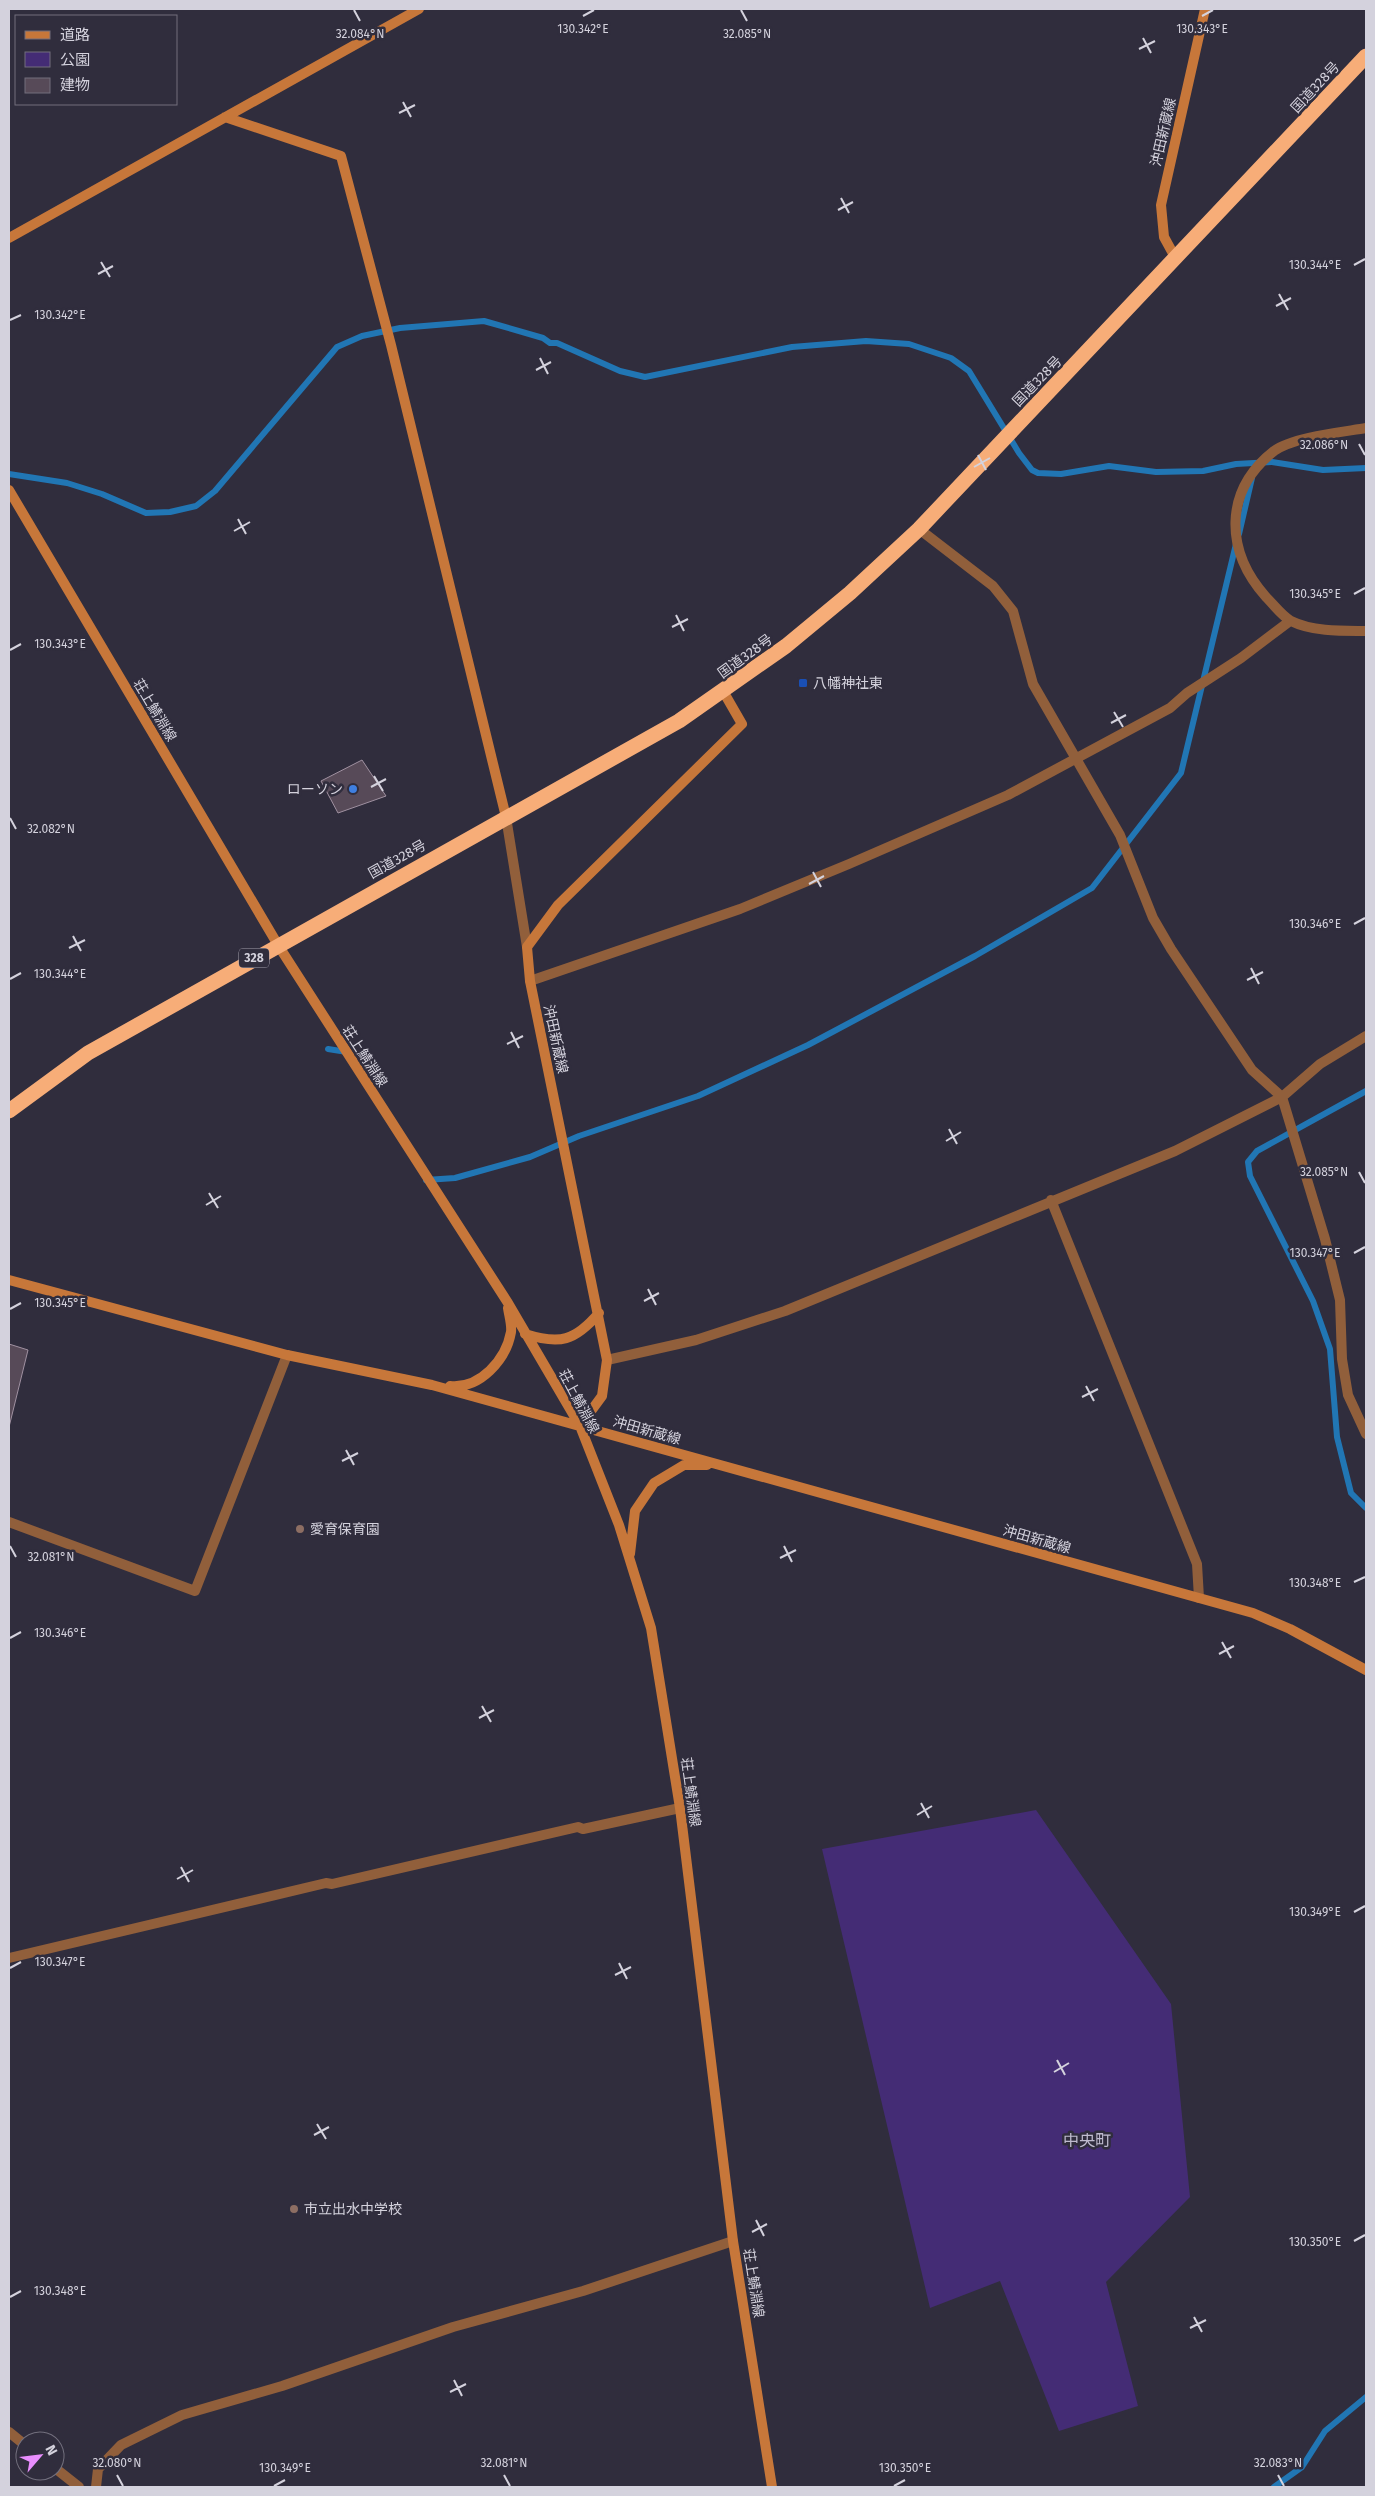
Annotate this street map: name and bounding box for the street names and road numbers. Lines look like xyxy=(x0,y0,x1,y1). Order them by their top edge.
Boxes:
street label: 国道328号 xyxy=(1287,58,1343,116)
street label: 沖田新蔵線 xyxy=(1147,96,1180,168)
street label: 国道328号 xyxy=(1009,353,1066,410)
street label: 国道328号 xyxy=(715,631,776,682)
street label: 荘上鯖淵線 xyxy=(129,676,180,745)
street label: 国道328号 xyxy=(365,837,429,882)
road number: 328 xyxy=(239,948,269,968)
street label: 沖田新蔵線 xyxy=(540,1003,571,1075)
street label: 荘上鯖淵線 xyxy=(338,1022,391,1090)
street label: 荘上鯖淵線 xyxy=(555,1366,602,1436)
street label: 沖田新蔵線 xyxy=(611,1413,683,1448)
street label: 沖田新蔵線 xyxy=(1001,1522,1073,1557)
street label: 荘上鯖淵線 xyxy=(677,1756,704,1828)
street label: 荘上鯖淵線 xyxy=(740,2247,767,2319)

